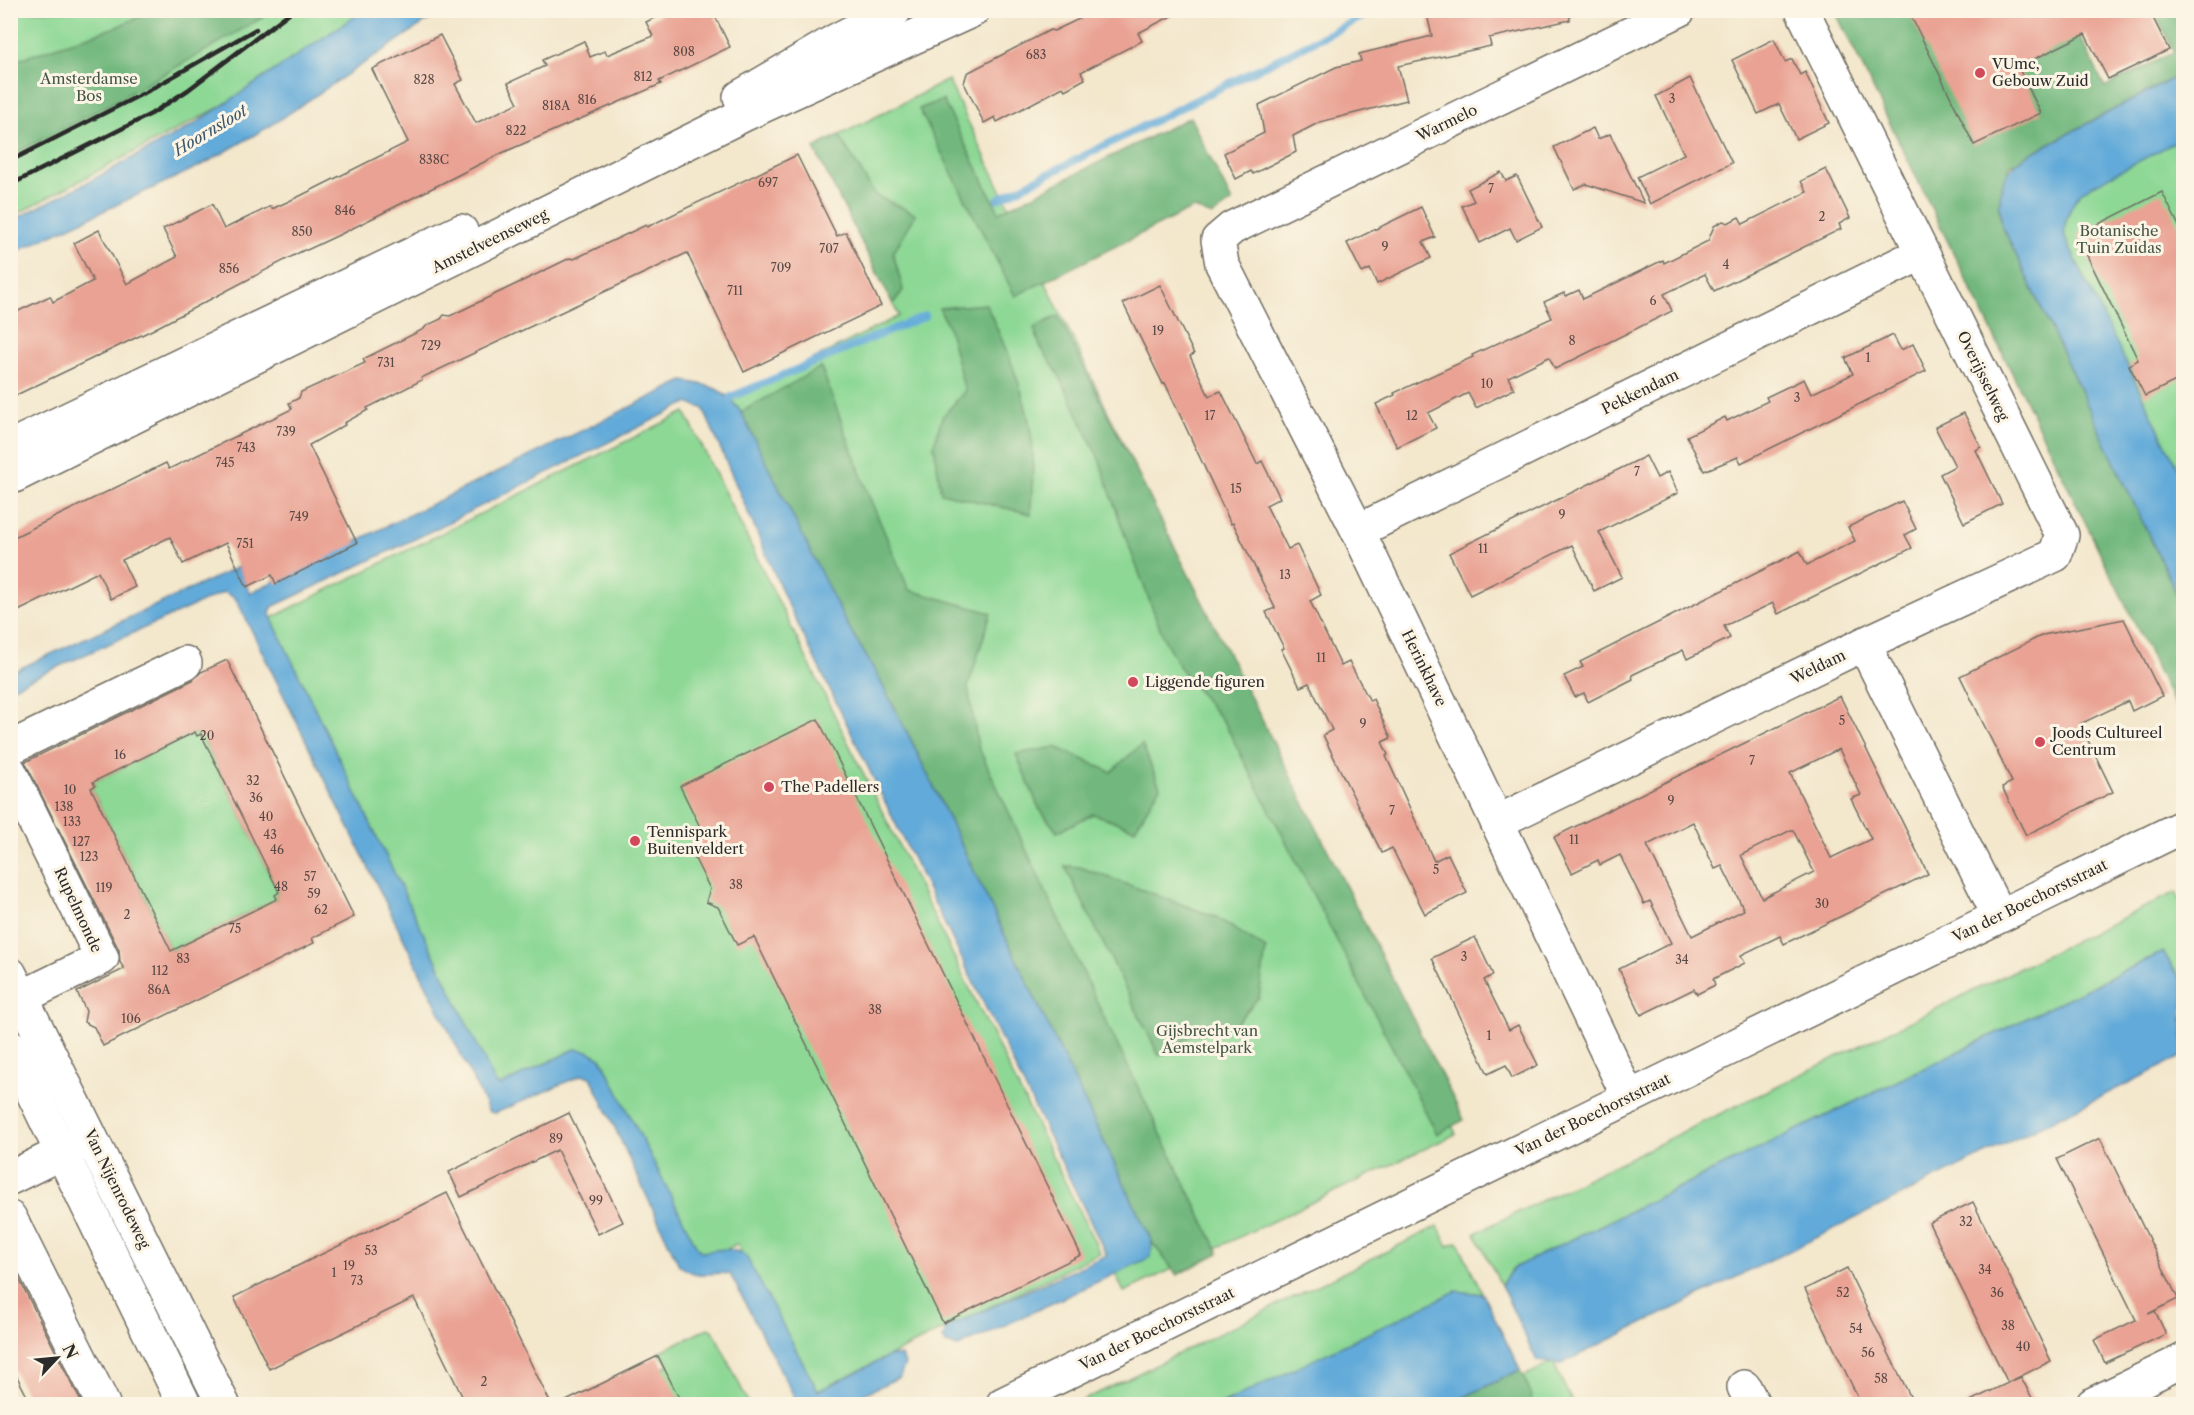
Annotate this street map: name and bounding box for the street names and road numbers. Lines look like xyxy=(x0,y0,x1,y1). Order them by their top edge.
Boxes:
street label: Warmelo xyxy=(1412,100,1480,146)
street label: Amstelveenseweg xyxy=(428,204,551,277)
street label: Overijsselweg xyxy=(1953,328,2013,424)
street label: Pekkendam xyxy=(1598,365,1681,418)
street label: Herinkhave xyxy=(1398,626,1451,709)
street label: Weldam xyxy=(1786,645,1848,688)
street label: Van der Boechorststraat xyxy=(1948,854,2111,947)
street label: Rupelmonde xyxy=(50,864,107,956)
street label: Van der Boechorststraat xyxy=(1511,1068,1674,1161)
street label: Van Nijenrodeweg xyxy=(80,1125,155,1252)
street label: Van der Boechorststraat xyxy=(1075,1282,1238,1375)

